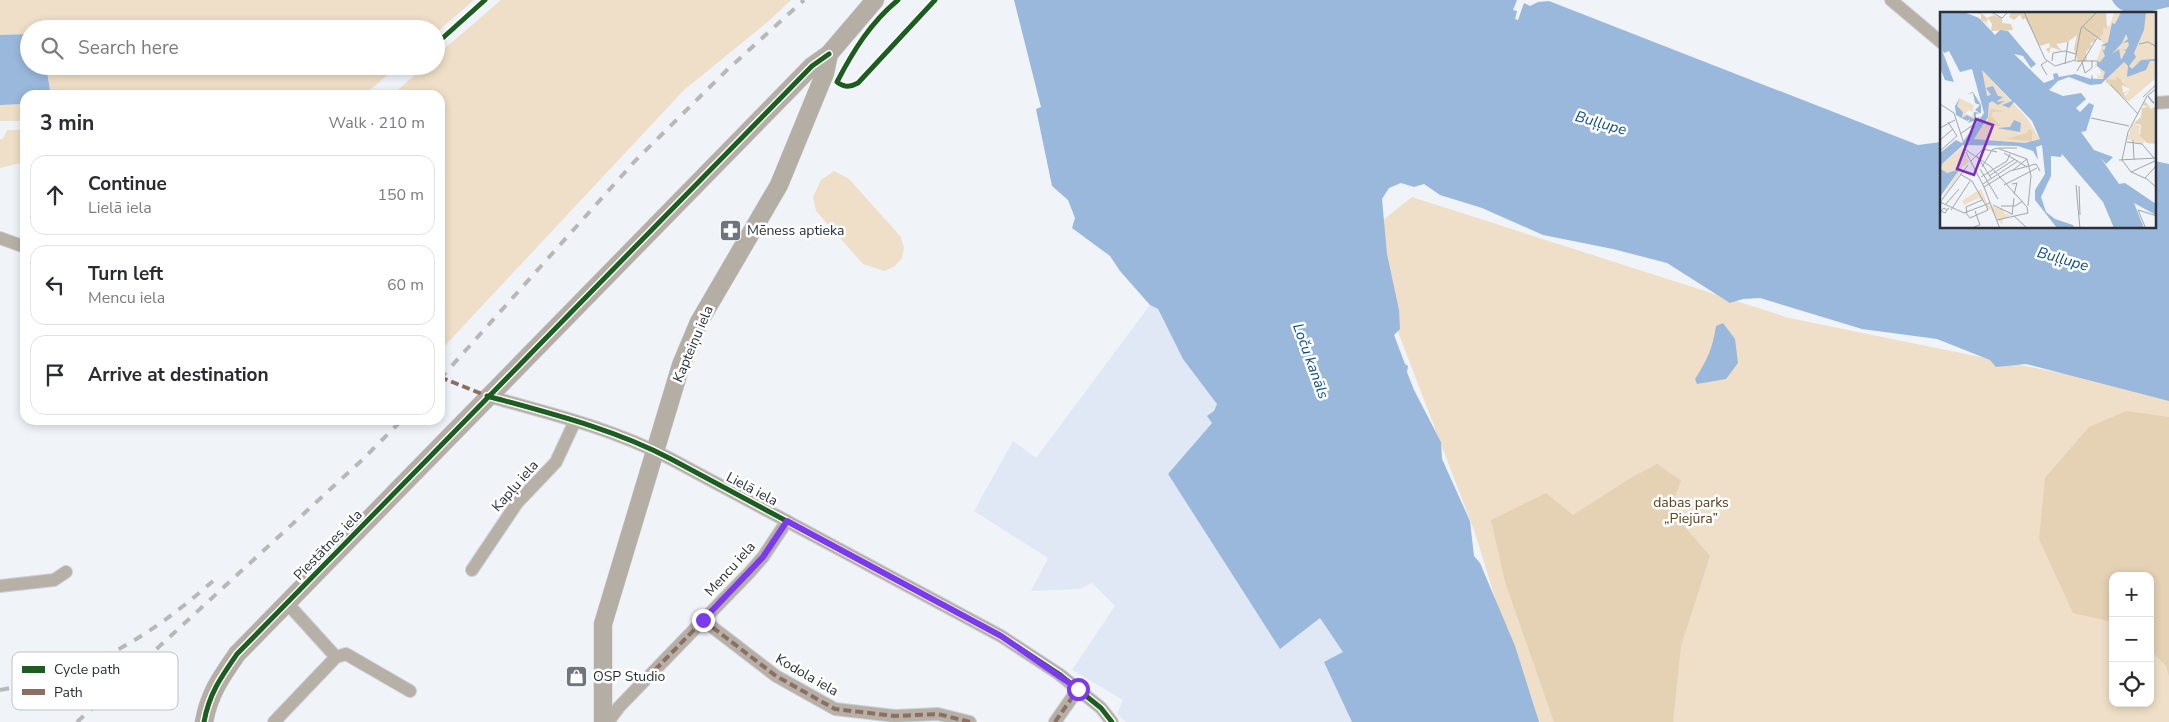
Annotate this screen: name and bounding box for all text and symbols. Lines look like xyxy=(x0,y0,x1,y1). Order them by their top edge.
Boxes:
inset map xyxy=(1940,12,2156,229)
search box xyxy=(20,20,445,75)
icon: search xyxy=(38,34,66,62)
text: Search here xyxy=(78,35,179,61)
water label: Buļļupe xyxy=(1573,106,1629,140)
text: 3 min xyxy=(40,109,94,137)
text: Walk · 210 m xyxy=(329,112,425,134)
text: Continue xyxy=(88,171,167,197)
icon: ahead xyxy=(41,181,69,209)
text: 150 m xyxy=(377,184,424,206)
text: Lielā iela xyxy=(88,197,152,219)
pharmacy icon: Mēness aptieka xyxy=(719,218,743,242)
place label: Mēness aptieka xyxy=(747,221,844,240)
water label: Buļļupe xyxy=(2035,242,2091,276)
text: Turn left xyxy=(88,261,163,287)
icon: left xyxy=(41,271,69,299)
text: 60 m xyxy=(387,274,424,296)
text: Mencu iela xyxy=(88,287,165,309)
street label: Kapteiņu iela xyxy=(668,303,718,385)
water label: Loču kanāls xyxy=(1288,320,1334,402)
icon: arrive xyxy=(41,361,69,389)
text: Arrive at destination xyxy=(88,362,269,388)
street label: Kapļu iela xyxy=(487,456,543,516)
street label: Lielā iela xyxy=(723,468,781,510)
park label: dabas parks „Piejūra” xyxy=(1653,493,1729,528)
street label: Piestātnes iela xyxy=(289,506,367,584)
street label: Mencu iela xyxy=(700,538,760,600)
map controls xyxy=(2109,572,2154,707)
button: + xyxy=(2109,572,2154,617)
route end xyxy=(692,609,715,632)
button: − xyxy=(2109,617,2154,662)
street label: Kodola iela xyxy=(772,649,842,701)
legend xyxy=(12,652,178,710)
text: Cycle path xyxy=(54,660,120,679)
button: locate xyxy=(2109,662,2154,707)
shop icon: OSP Studio xyxy=(565,664,589,688)
place label: OSP Studio xyxy=(593,667,666,686)
route start xyxy=(1067,678,1090,701)
text: Path xyxy=(54,683,83,702)

